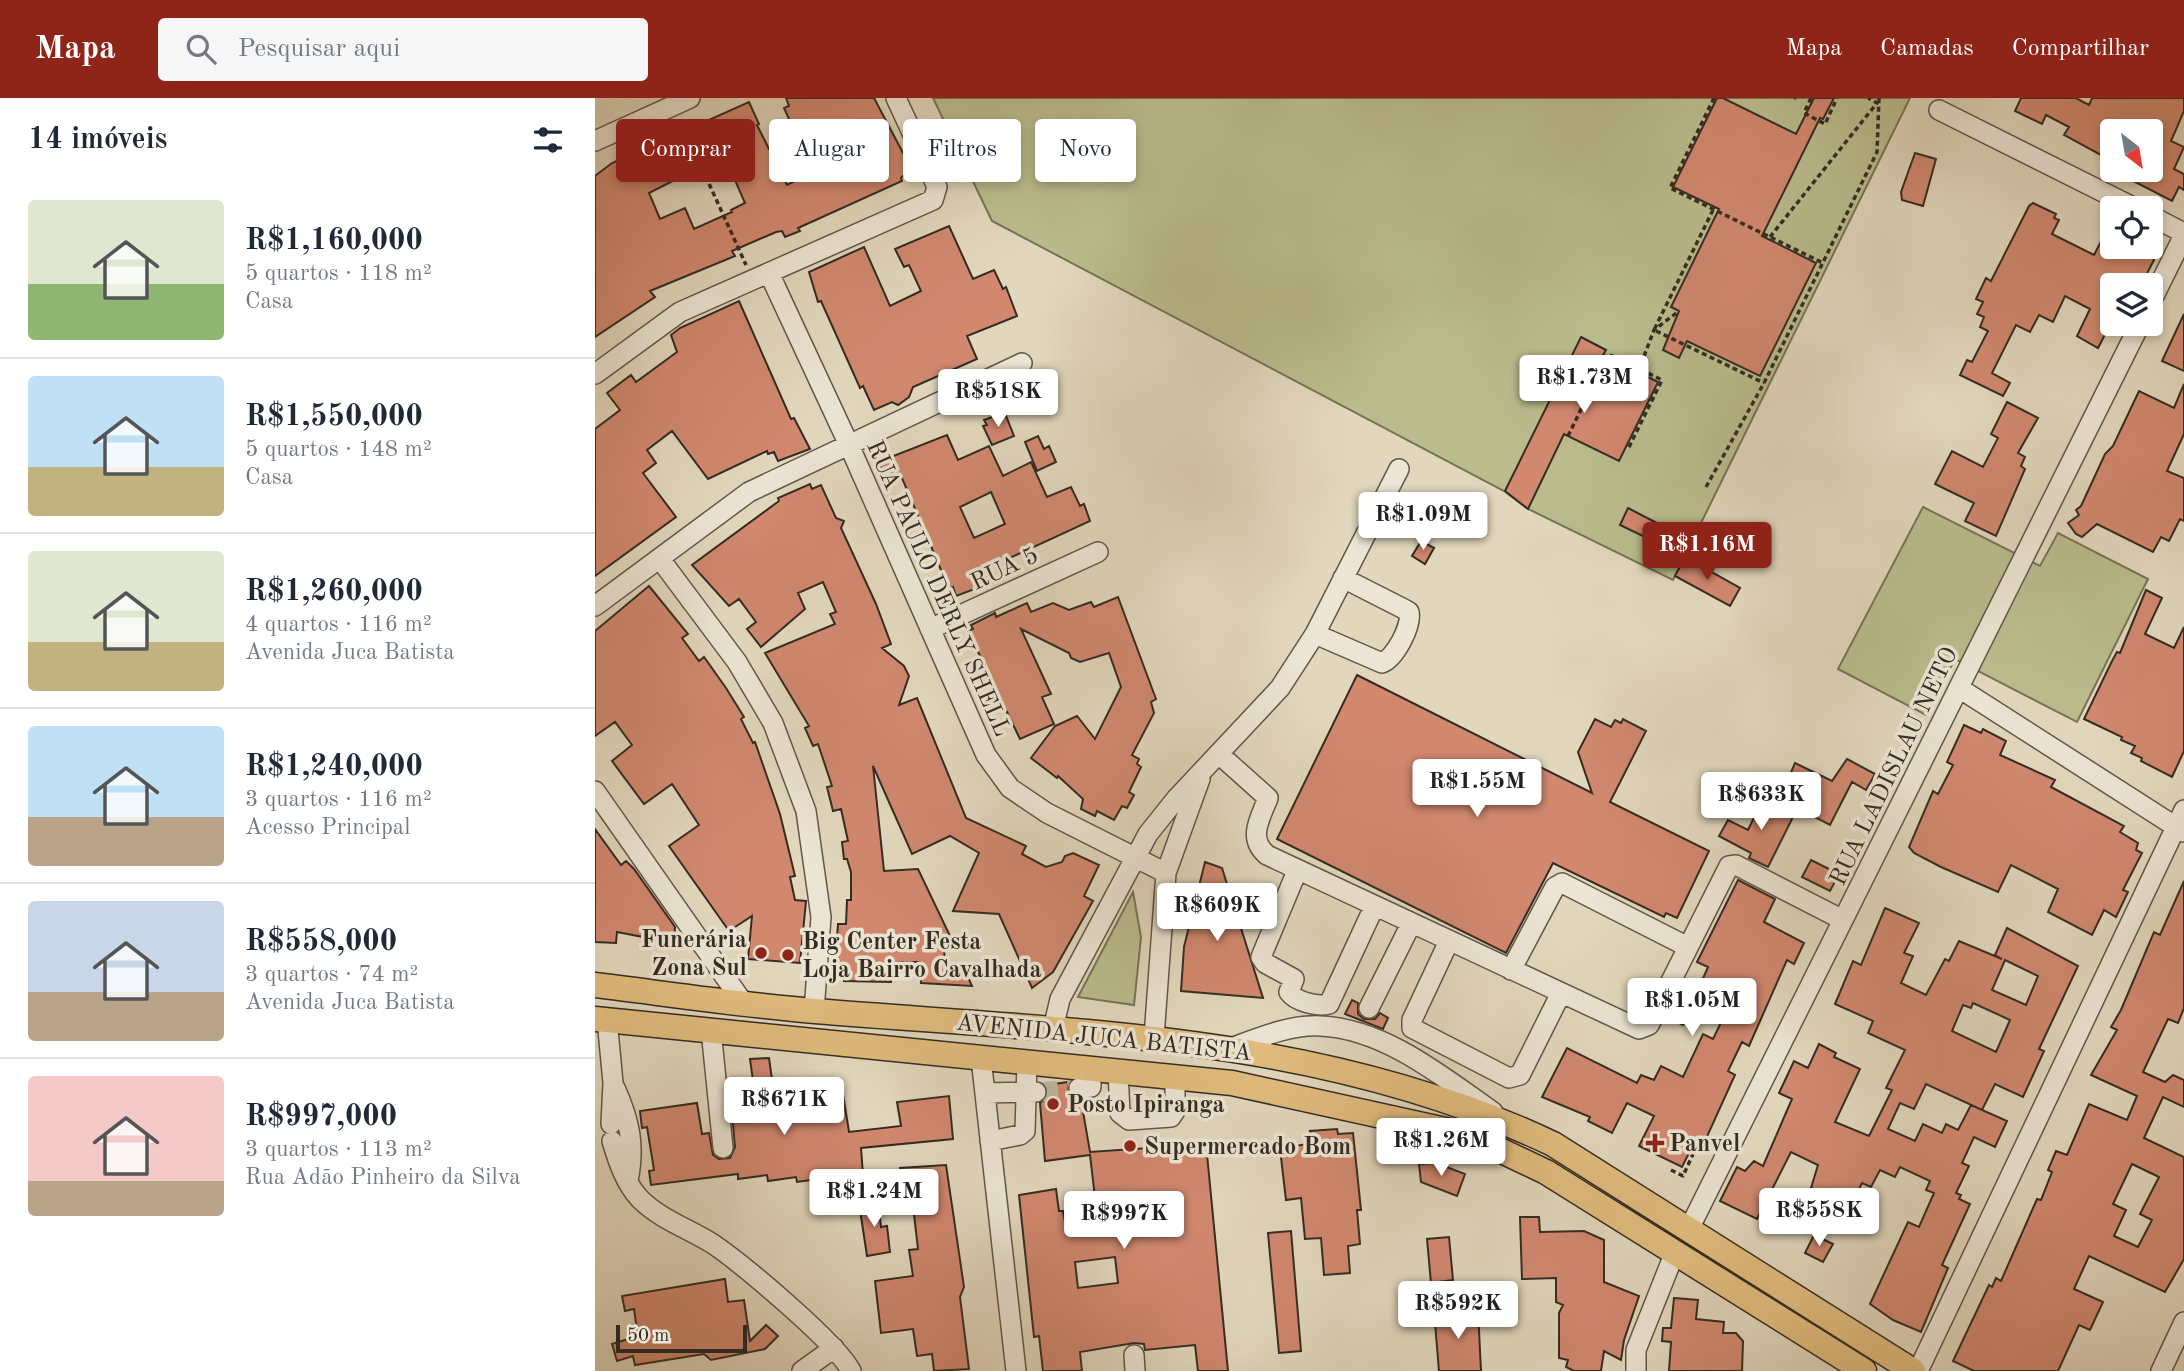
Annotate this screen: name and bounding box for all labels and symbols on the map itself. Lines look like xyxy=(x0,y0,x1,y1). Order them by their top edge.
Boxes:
north arrow xyxy=(2100,119,2163,182)
pin: R$1.73M xyxy=(1519,356,1649,415)
pin: R$518K xyxy=(941,370,1055,429)
street label: RUA PAULO DERLY SHELL xyxy=(861,437,1013,740)
pin: R$1.09M xyxy=(1358,492,1488,552)
pin: R$1.16M xyxy=(1642,522,1772,582)
street label: RUA 5 xyxy=(967,544,1042,596)
street label: RUA LADISLAU NETO xyxy=(1827,644,1963,890)
pin: R$1.55M xyxy=(1412,760,1542,819)
pin: R$633K xyxy=(1704,772,1818,832)
pin: R$609K xyxy=(1160,884,1274,943)
place label: Funerária Zona Sul xyxy=(641,929,747,981)
place label: Big Center Festa Loja Bairro Cavalhada xyxy=(802,931,1042,983)
marker: Funerária Zona Sul xyxy=(753,945,769,961)
marker: Big Center Festa Loja Bairro Cavalhada xyxy=(780,947,796,963)
pin: R$1.05M xyxy=(1627,978,1757,1038)
street label: AVENIDA JUCA BATISTA xyxy=(955,1012,1253,1066)
pin: R$671K xyxy=(727,1077,841,1137)
place label: Posto Ipiranga xyxy=(1067,1094,1225,1118)
marker: Posto Ipiranga xyxy=(1045,1096,1061,1112)
pin: R$1.26M xyxy=(1376,1118,1506,1178)
place label: Panvel xyxy=(1669,1133,1740,1157)
marker: Panvel xyxy=(1647,1135,1663,1151)
place label: Supermercado Bom xyxy=(1144,1136,1351,1160)
marker: Supermercado Bom xyxy=(1122,1138,1138,1154)
pin: R$1.24M xyxy=(809,1170,939,1229)
pin: R$558K xyxy=(1762,1188,1876,1248)
pin: R$997K xyxy=(1067,1192,1181,1251)
pin: R$592K xyxy=(1401,1282,1515,1341)
scale bar xyxy=(616,1322,747,1354)

